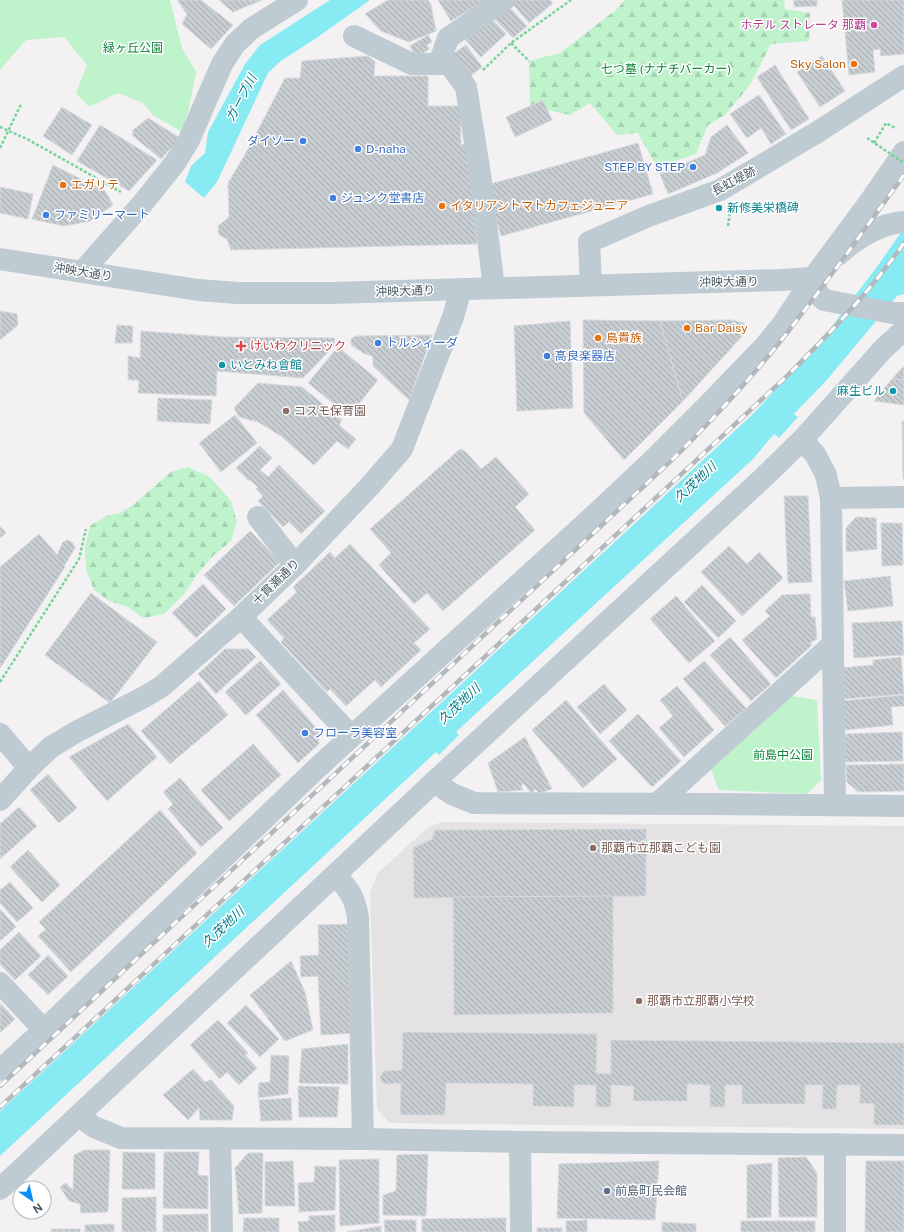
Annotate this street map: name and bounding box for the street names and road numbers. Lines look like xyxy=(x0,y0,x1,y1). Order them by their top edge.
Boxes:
street label: 長虹堤跡 xyxy=(710,164,758,198)
street label: 沖映大通り xyxy=(52,260,114,284)
street label: 沖映大通り xyxy=(699,274,759,290)
street label: 沖映大通り xyxy=(375,283,435,299)
street label: 十貫瀬通り xyxy=(250,556,302,608)

